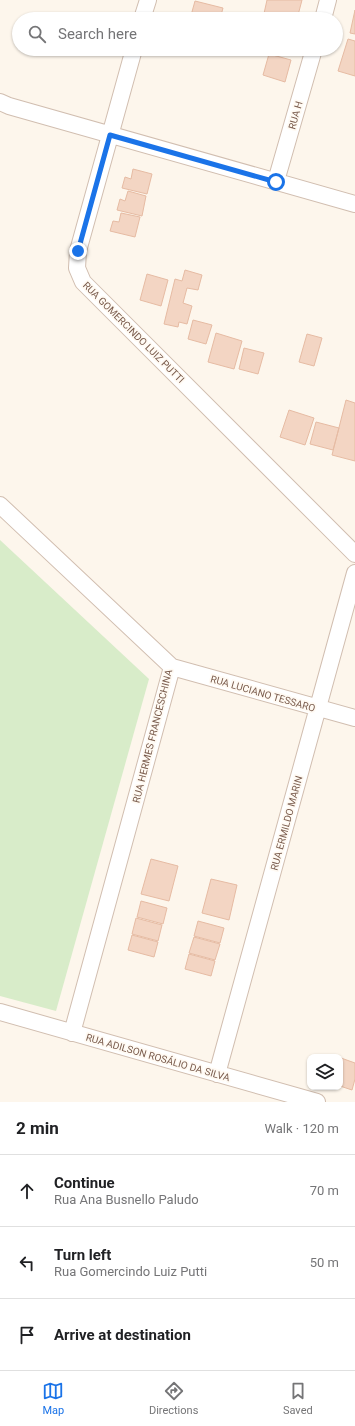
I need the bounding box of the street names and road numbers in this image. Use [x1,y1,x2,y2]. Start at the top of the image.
street label: RUA H [286,100,305,130]
street label: RUA GOMERCINDO LUIZ PUTTI [81,280,186,385]
street label: RUA HERMES FRANCESCHINA [131,668,174,804]
street label: RUA LUCIANO TESSARO [209,673,317,714]
street label: RUA ERMILDO MARIN [269,775,304,872]
street label: RUA ADILSON ROSÁLIO DA SILVA [85,1031,232,1083]

